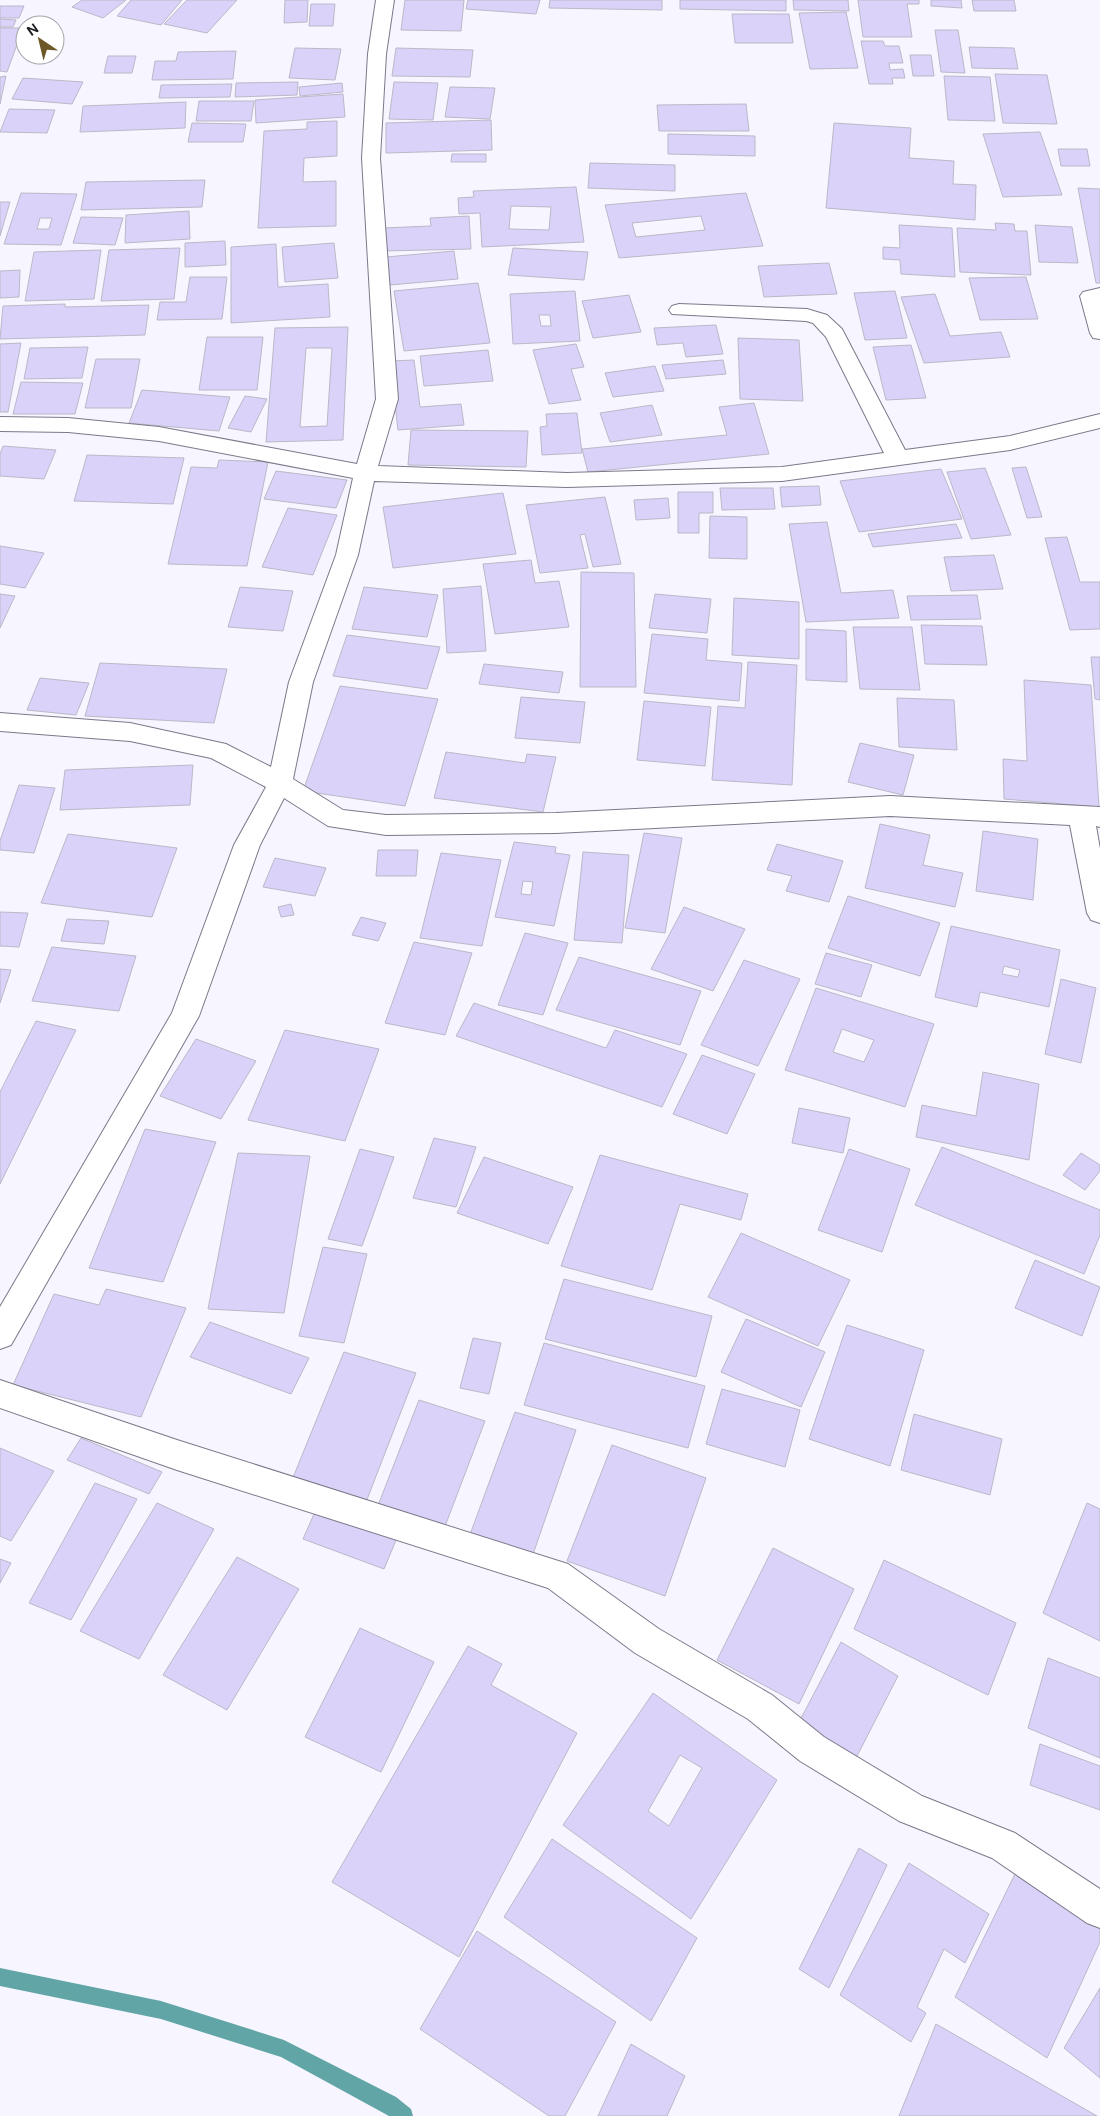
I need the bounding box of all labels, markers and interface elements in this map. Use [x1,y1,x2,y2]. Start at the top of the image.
north arrow [15,15,65,65]
text: N [23,19,42,40]

